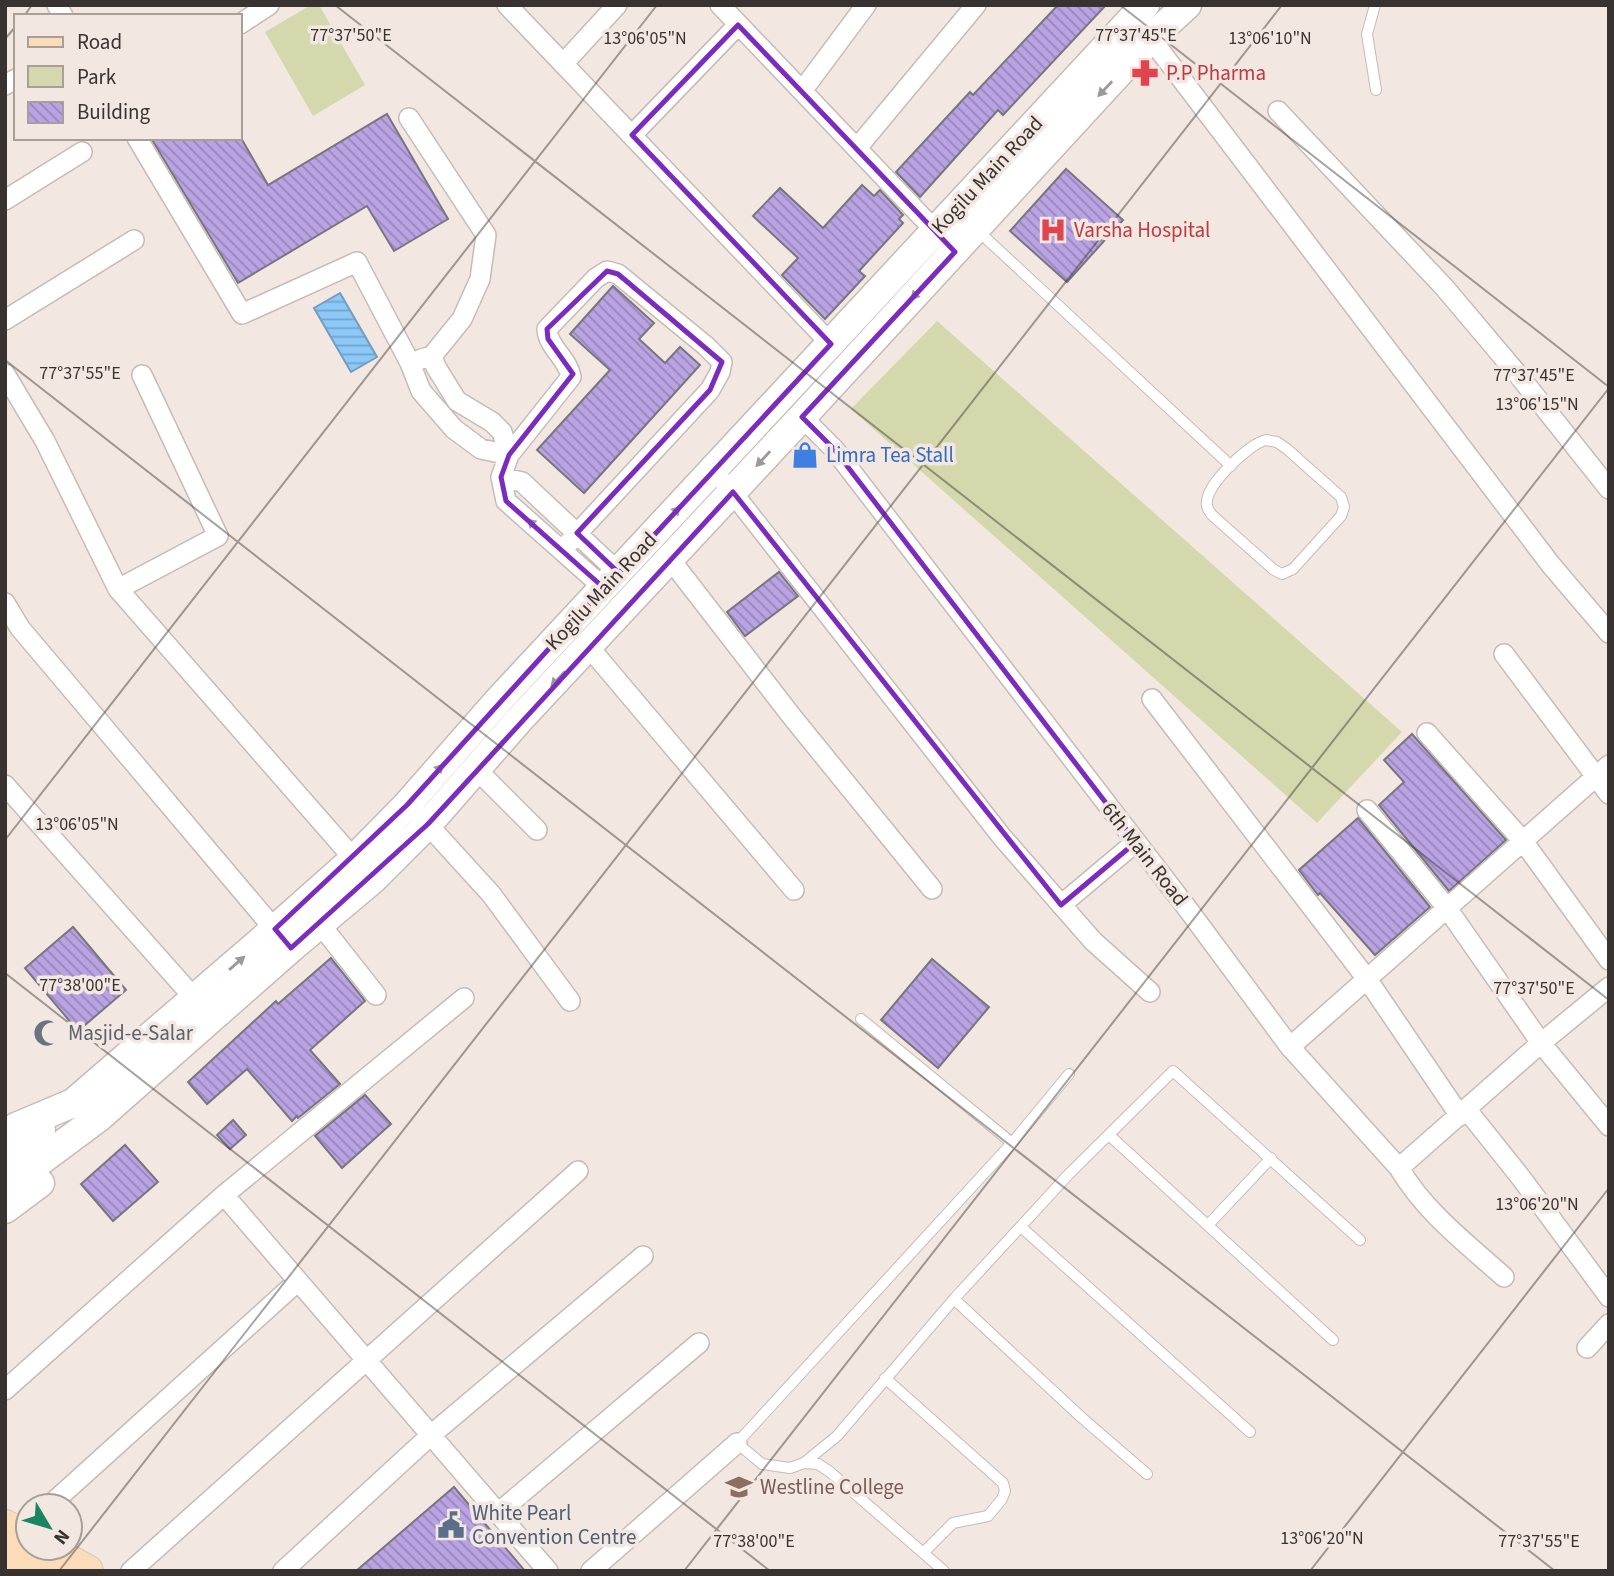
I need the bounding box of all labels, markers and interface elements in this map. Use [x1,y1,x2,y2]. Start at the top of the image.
legend [14,14,242,140]
text: 77°37'50"E [310,23,392,48]
text: 77°37'45"E [1095,23,1177,48]
text: 13°06'05"N [603,26,687,51]
text: 13°06'10"N [1228,26,1312,51]
text: Road [77,27,122,57]
pharmacy icon: P.P Pharma [1130,58,1160,88]
place label: P.P Pharma [1166,58,1266,88]
text: Park [77,62,117,92]
one-way arrow [1097,80,1113,97]
text: Building [77,97,151,127]
street label: Kogilu Main Road [924,109,1050,241]
hospital icon: Varsha Hospital [1038,215,1068,245]
place label: Varsha Hospital [1074,215,1210,245]
one-way arrow [910,283,926,300]
text: 77°37'55"E [39,361,121,386]
text: 77°37'45"E [1493,363,1575,388]
text: 13°06'15"N [1495,392,1579,417]
shop icon: Limra Tea Stall [790,440,820,470]
place label: Limra Tea Stall [826,440,954,470]
one-way arrow [756,450,772,467]
one-way arrow [665,506,681,523]
one-way arrow [526,518,544,534]
street label: Kogilu Main Road [538,525,664,657]
one-way arrow [550,670,566,687]
one-way arrow [428,763,444,781]
street label: 6th Main Road [1095,796,1195,912]
text: 13°06'05"N [35,812,119,837]
one-way arrow [228,955,246,971]
text: 77°38'00"E [39,973,121,998]
text: 77°37'50"E [1493,976,1575,1001]
mosque icon: Masjid-e-Salar [32,1018,62,1048]
place label: Masjid-e-Salar [68,1018,194,1048]
text: 13°06'20"N [1495,1192,1579,1217]
school or university icon: Westline College [724,1472,754,1502]
place label: Westline College [760,1472,904,1502]
north arrow [14,1492,84,1562]
place label: White Pearl Convention Centre [472,1498,636,1552]
public building icon: White Pearl Convention Centre [436,1510,466,1540]
text: N [47,1523,76,1550]
text: 13°06'20"N [1280,1526,1364,1551]
text: 77°38'00"E [713,1529,795,1554]
text: 77°37'55"E [1498,1529,1580,1554]

